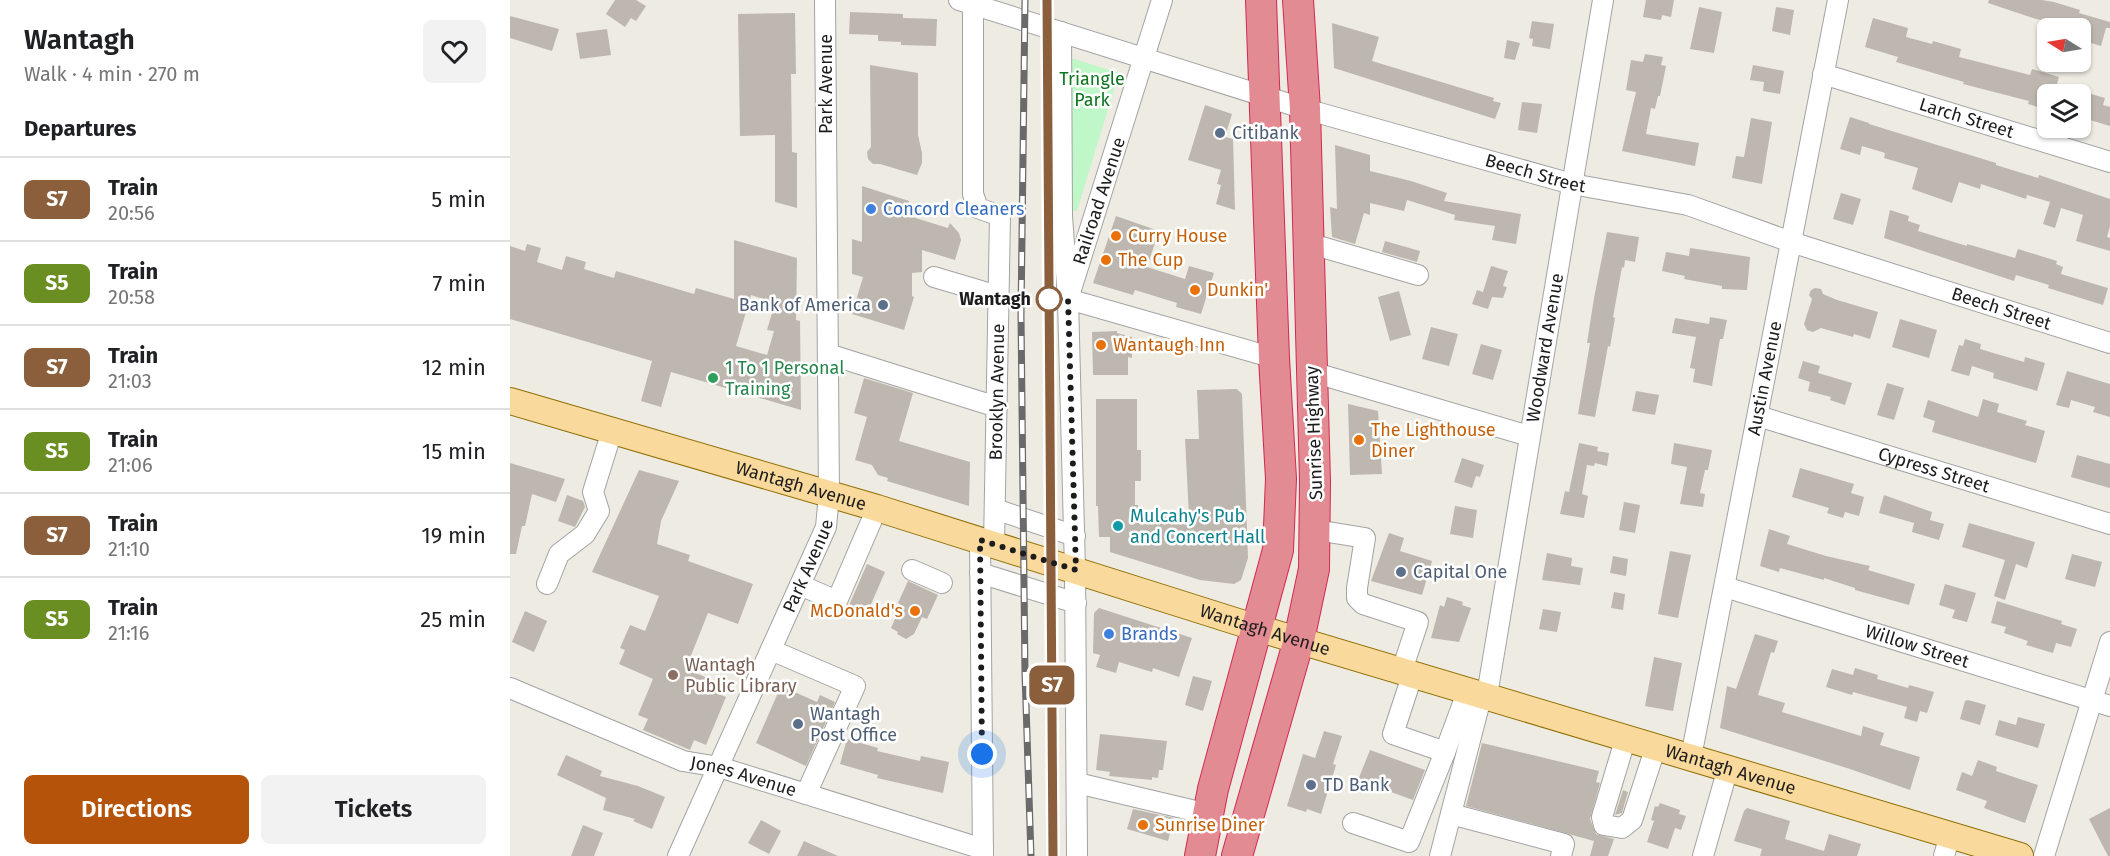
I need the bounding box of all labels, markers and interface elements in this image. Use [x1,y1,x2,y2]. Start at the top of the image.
north arrow [2037,18,2091,72]
map controls [2037,18,2091,138]
button: heart [423,20,486,83]
text: Wantagh [24,23,135,56]
street label: Park Avenue [815,34,837,134]
text: Walk · 4 min · 270 m [24,62,200,86]
park label: Triangle Park [1059,68,1125,111]
button: layers [2037,84,2091,138]
street label: Larch Street [1916,93,2017,143]
text: Departures [24,115,136,142]
place label: Citibank [1232,122,1300,144]
marker: Citibank [1213,126,1227,140]
street label: Railroad Avenue [1068,135,1130,267]
street label: Beech Street [1483,149,1588,197]
text: Train [108,174,158,201]
text: S7 [46,186,68,212]
text: 5 min [431,186,486,213]
place label: Concord Cleaners [883,198,1024,220]
text: 20:56 [108,201,155,225]
marker: Concord Cleaners [864,202,878,216]
place label: Curry House [1128,225,1227,247]
marker: Curry House [1109,229,1123,243]
place label: The Cup [1118,249,1183,271]
marker: The Cup [1099,253,1113,267]
text: Train [108,258,158,285]
text: S5 [45,270,69,296]
text: 7 min [432,270,486,297]
street label: Woodward Avenue [1522,272,1568,424]
place label: Dunkin' [1207,279,1268,301]
street label: Beech Street [1949,282,2054,335]
marker: Dunkin' [1188,283,1202,297]
text: 20:58 [108,285,155,309]
marker: Wantagh [1036,286,1062,312]
place label: Wantagh [959,288,1031,310]
place label: Bank of America [739,294,871,316]
marker: Bank of America [876,298,890,312]
street label: Austin Avenue [1743,319,1786,437]
street label: Brooklyn Avenue [985,324,1009,460]
place label: Wantaugh Inn [1113,334,1225,356]
marker: Wantaugh Inn [1094,338,1108,352]
text: Train [108,342,158,369]
text: S7 [46,354,68,380]
text: 12 min [422,354,486,381]
place label: 1 To 1 Personal Training [725,357,844,400]
street label: Sunrise Highway [1301,365,1327,500]
text: 21:03 [108,369,152,393]
marker: 1 To 1 Personal Training [706,371,720,385]
place label: The Lighthouse Diner [1371,419,1496,462]
text: Train [108,426,158,453]
marker: The Lighthouse Diner [1352,433,1366,447]
text: S5 [45,438,69,464]
text: 15 min [422,438,486,465]
street label: Cypress Street [1876,443,1993,498]
text: 21:06 [108,453,153,477]
street label: Wantagh Avenue [733,456,869,515]
place label: Mulcahy's Pub and Concert Hall [1130,505,1265,548]
text: Train [108,510,158,537]
street label: Park Avenue [778,519,838,616]
marker: Mulcahy's Pub and Concert Hall [1111,519,1125,533]
text: S7 [46,522,68,548]
text: 19 min [421,522,486,549]
text: 21:10 [108,537,150,561]
place label: Capital One [1413,561,1507,583]
marker: Capital One [1394,565,1408,579]
text: Train [108,594,158,621]
place label: McDonald's [810,600,903,622]
street label: Wantagh Avenue [1197,600,1333,660]
marker: McDonald's [908,604,922,618]
text: S5 [45,606,69,632]
text: 25 min [420,606,486,633]
street label: Willow Street [1862,620,1972,673]
text: 21:16 [108,621,149,645]
place label: Brands [1121,623,1178,645]
marker: Brands [1102,627,1116,641]
place label: Wantagh Public Library [685,654,797,697]
line badge: S7 [1025,666,1079,704]
marker: Wantagh Public Library [666,668,680,682]
text: S7 [1041,672,1063,698]
place label: Wantagh Post Office [810,703,897,746]
marker: Wantagh Post Office [791,717,805,731]
your location [967,739,997,769]
street label: Wantagh Avenue [1663,740,1798,799]
street label: Jones Avenue [689,751,799,801]
place label: TD Bank [1323,774,1390,796]
button: Directions [24,775,249,844]
button: Tickets [261,775,486,844]
marker: TD Bank [1304,778,1318,792]
place label: Sunrise Diner [1155,814,1265,836]
marker: Sunrise Diner [1136,818,1150,832]

